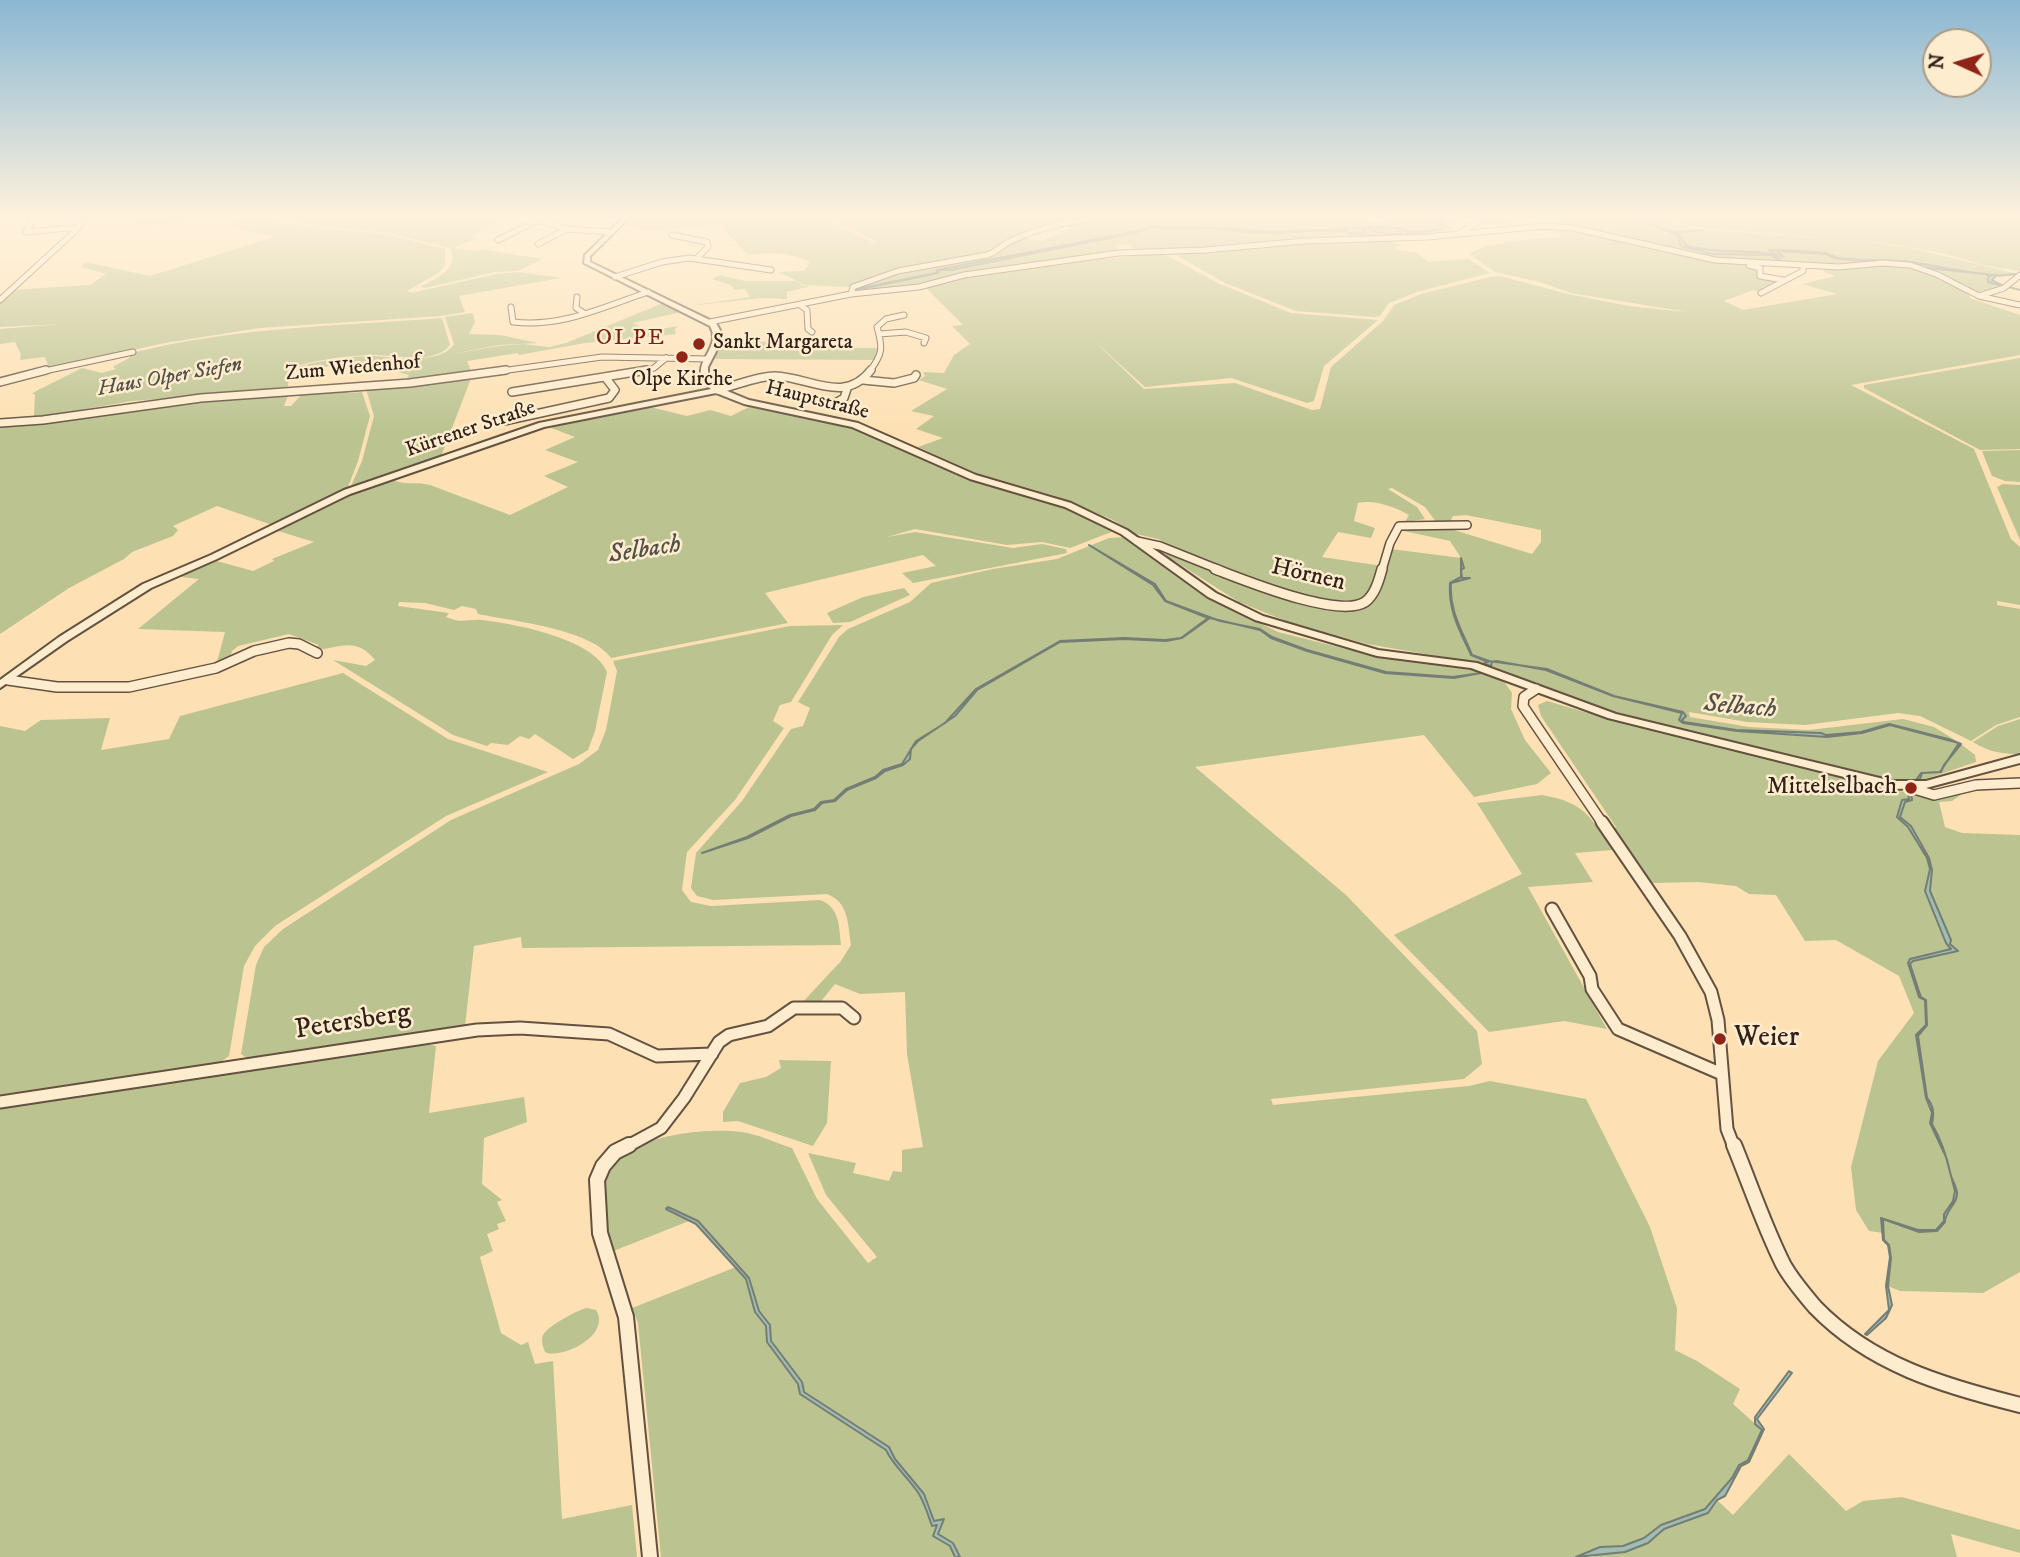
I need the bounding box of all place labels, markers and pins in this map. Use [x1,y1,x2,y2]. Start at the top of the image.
place label: Sankt Margareta [713,331,853,357]
marker: Sankt Margareta [691,336,707,352]
marker: Olpe Kirche [674,349,690,365]
place label: Olpe Kirche [631,368,733,394]
place label: Mittelselbach [1767,774,1897,802]
marker: Mittelselbach [1903,780,1919,796]
place label: Weier [1734,1022,1799,1056]
marker: Weier [1712,1031,1728,1047]

